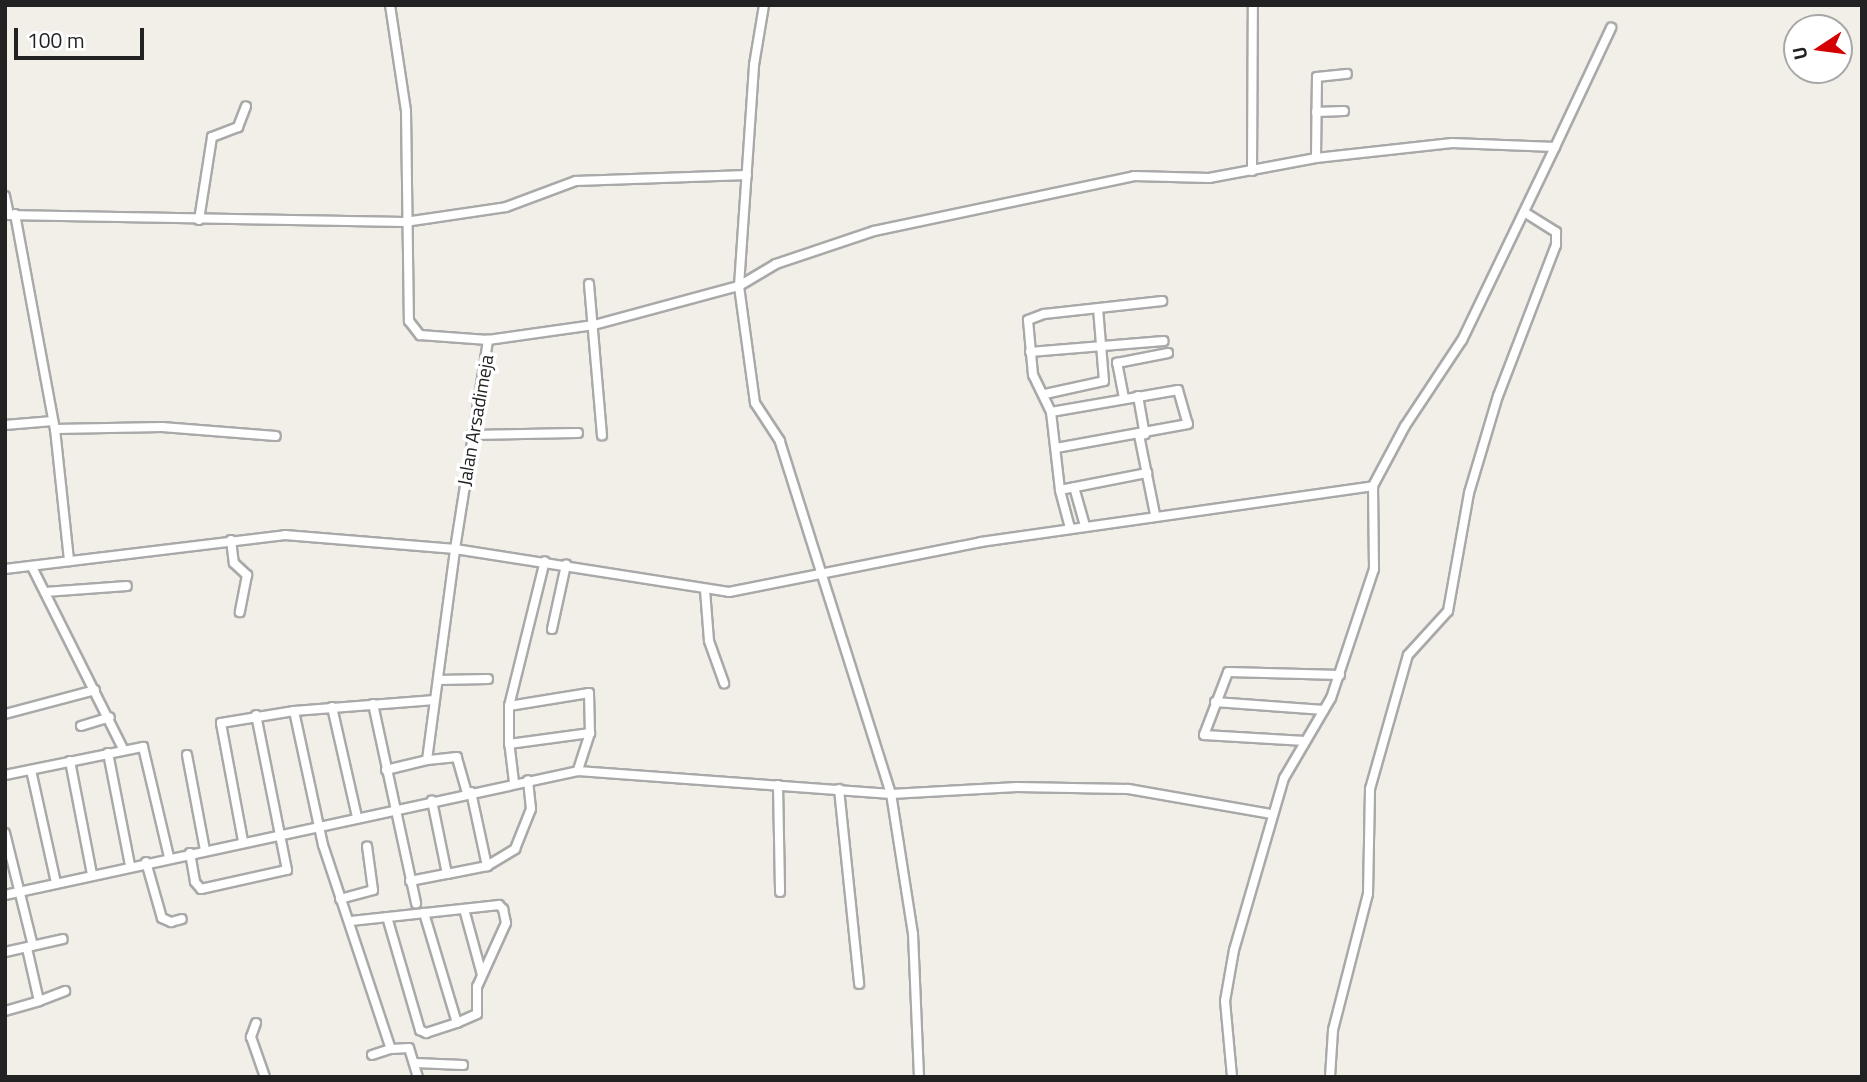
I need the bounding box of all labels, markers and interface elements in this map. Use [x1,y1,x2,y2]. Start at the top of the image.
scale bar [18,14,147,58]
north arrow [1783,14,1853,84]
text: 100 m [27,24,84,56]
text: U [1783,44,1815,63]
street label: Jalan Arsadimeja [452,353,498,487]

